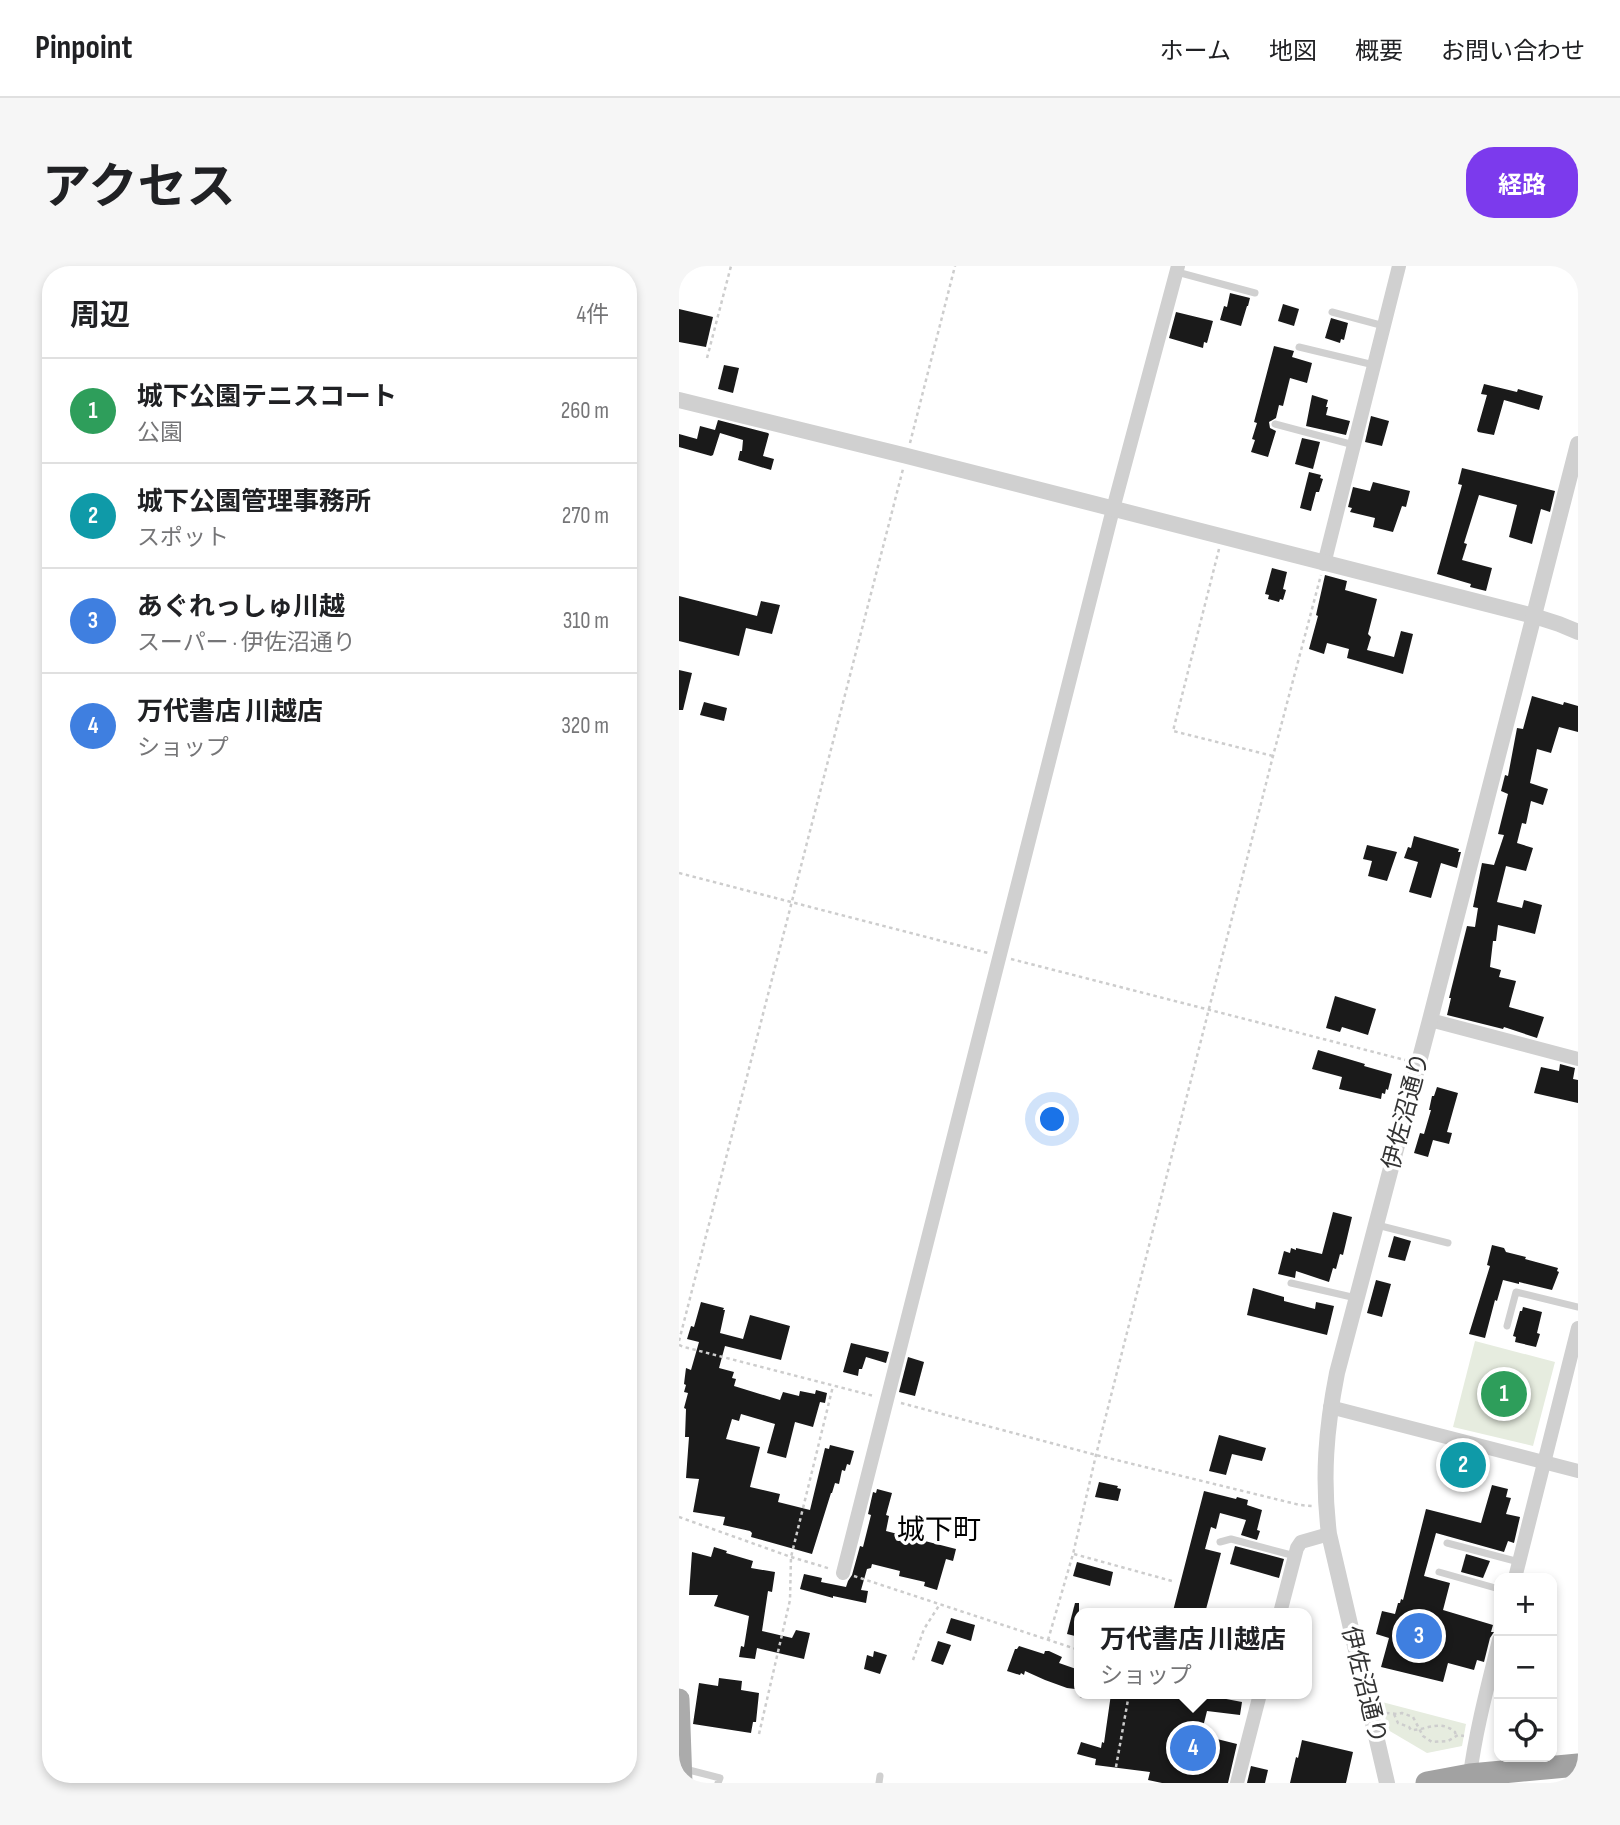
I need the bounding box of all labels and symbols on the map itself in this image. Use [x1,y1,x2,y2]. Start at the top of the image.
street label: 伊佐沼通り [1376,1049,1436,1173]
your location [1035,1102,1069,1136]
pin: 1 [1481,1368,1527,1420]
pin: 2 [1440,1439,1486,1491]
district label: 城下町 [897,1514,981,1547]
pin: 3 [1396,1610,1442,1662]
street label: 伊佐沼通り [1335,1623,1393,1747]
pin: 4 [1170,1722,1216,1774]

